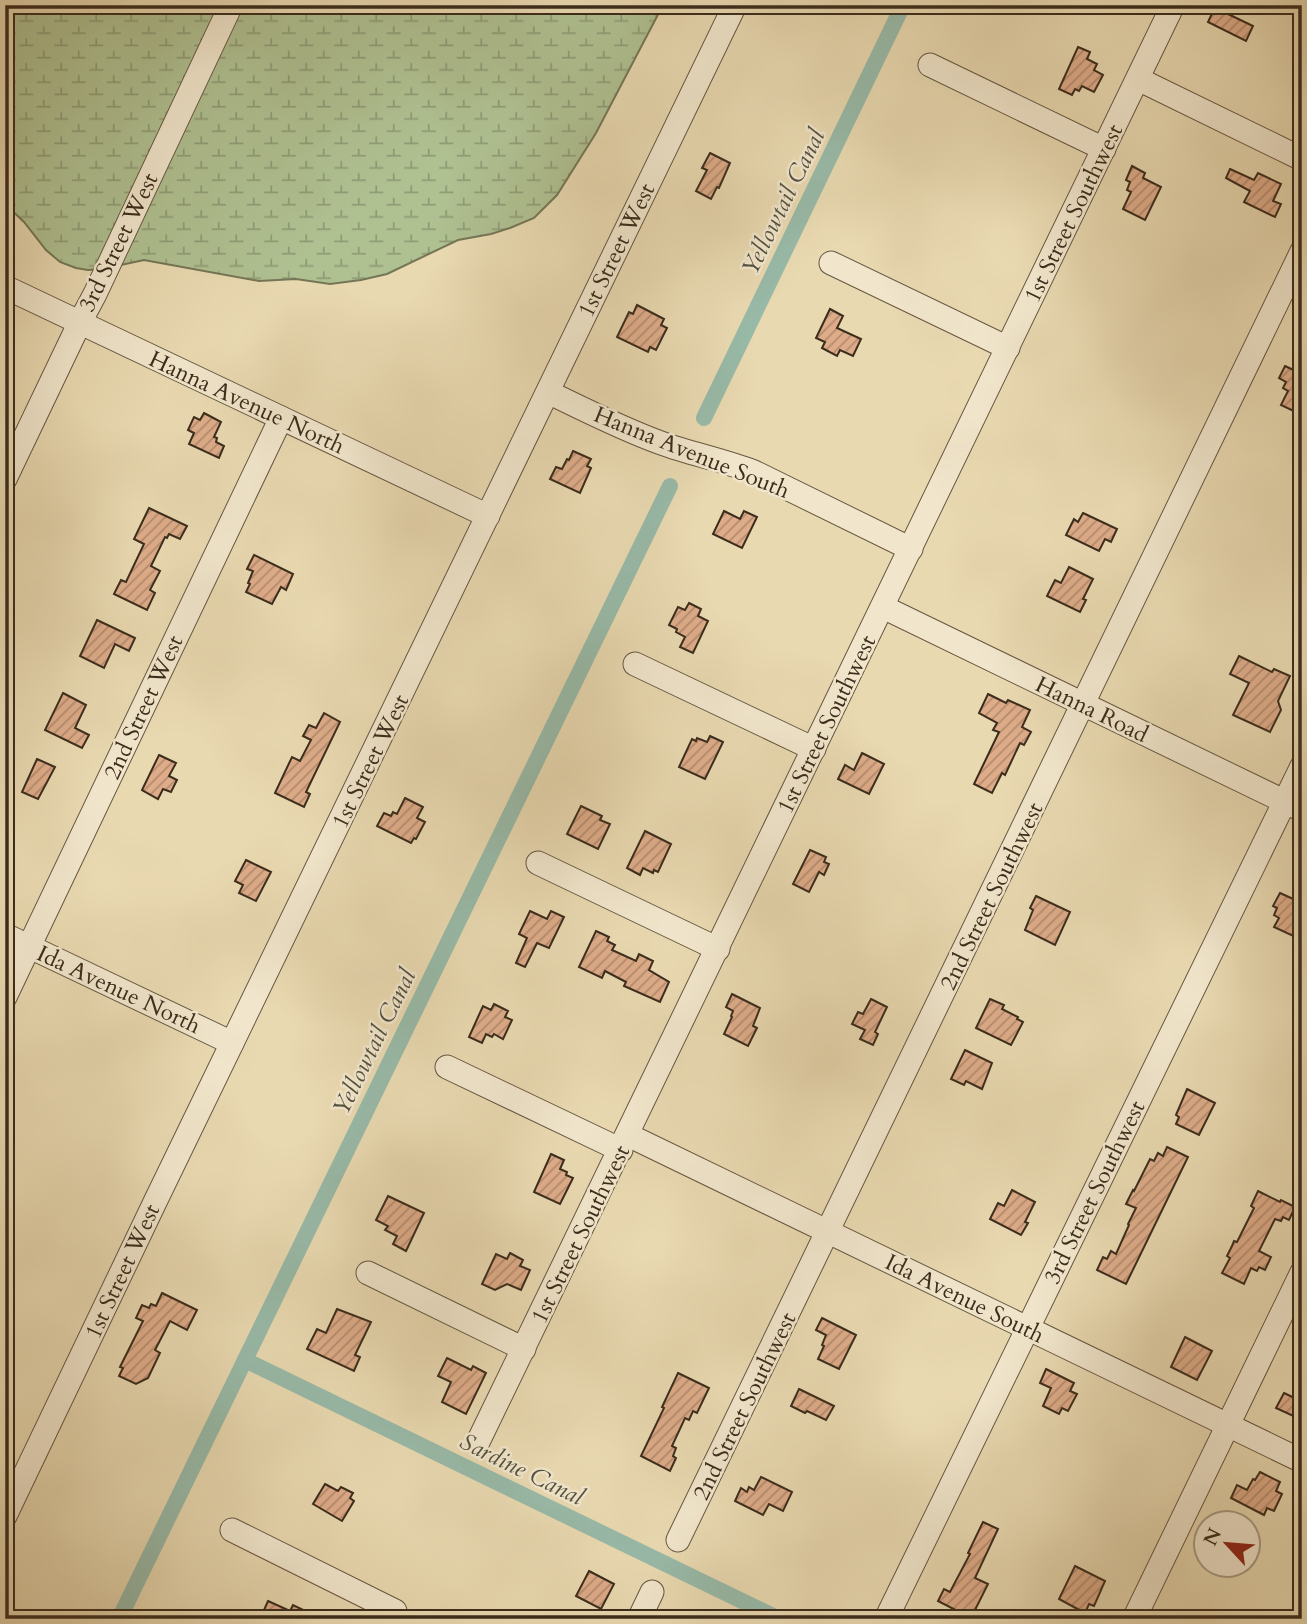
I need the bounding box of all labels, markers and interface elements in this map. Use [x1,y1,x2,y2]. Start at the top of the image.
street label: 1st Street Southwest [1017,119,1130,308]
water label: Yellowtail Canal [734,122,834,281]
street label: 3rd Street West [71,168,165,317]
street label: 1st Street West [571,178,662,322]
street label: Hanna Avenue North [144,343,350,462]
street label: Hanna Avenue South [589,399,795,506]
street label: 2nd Street West [97,630,190,784]
street label: 1st Street Southwest [770,630,883,819]
street label: Hanna Road [1030,669,1154,750]
street label: 1st Street West [325,689,416,833]
street label: 2nd Street Southwest [933,797,1050,995]
street label: Ida Avenue North [32,938,206,1041]
water label: Yellowtail Canal [325,962,425,1121]
street label: 3rd Street Southwest [1037,1095,1152,1289]
street label: 1st Street Southwest [524,1140,637,1329]
street label: 1st Street West [78,1199,167,1344]
street label: Ida Avenue South [880,1247,1050,1351]
street label: 2nd Street Southwest [686,1307,803,1505]
water label: Sardine Canal [454,1425,591,1514]
north arrow [1192,1508,1262,1578]
text: N [1197,1523,1228,1550]

